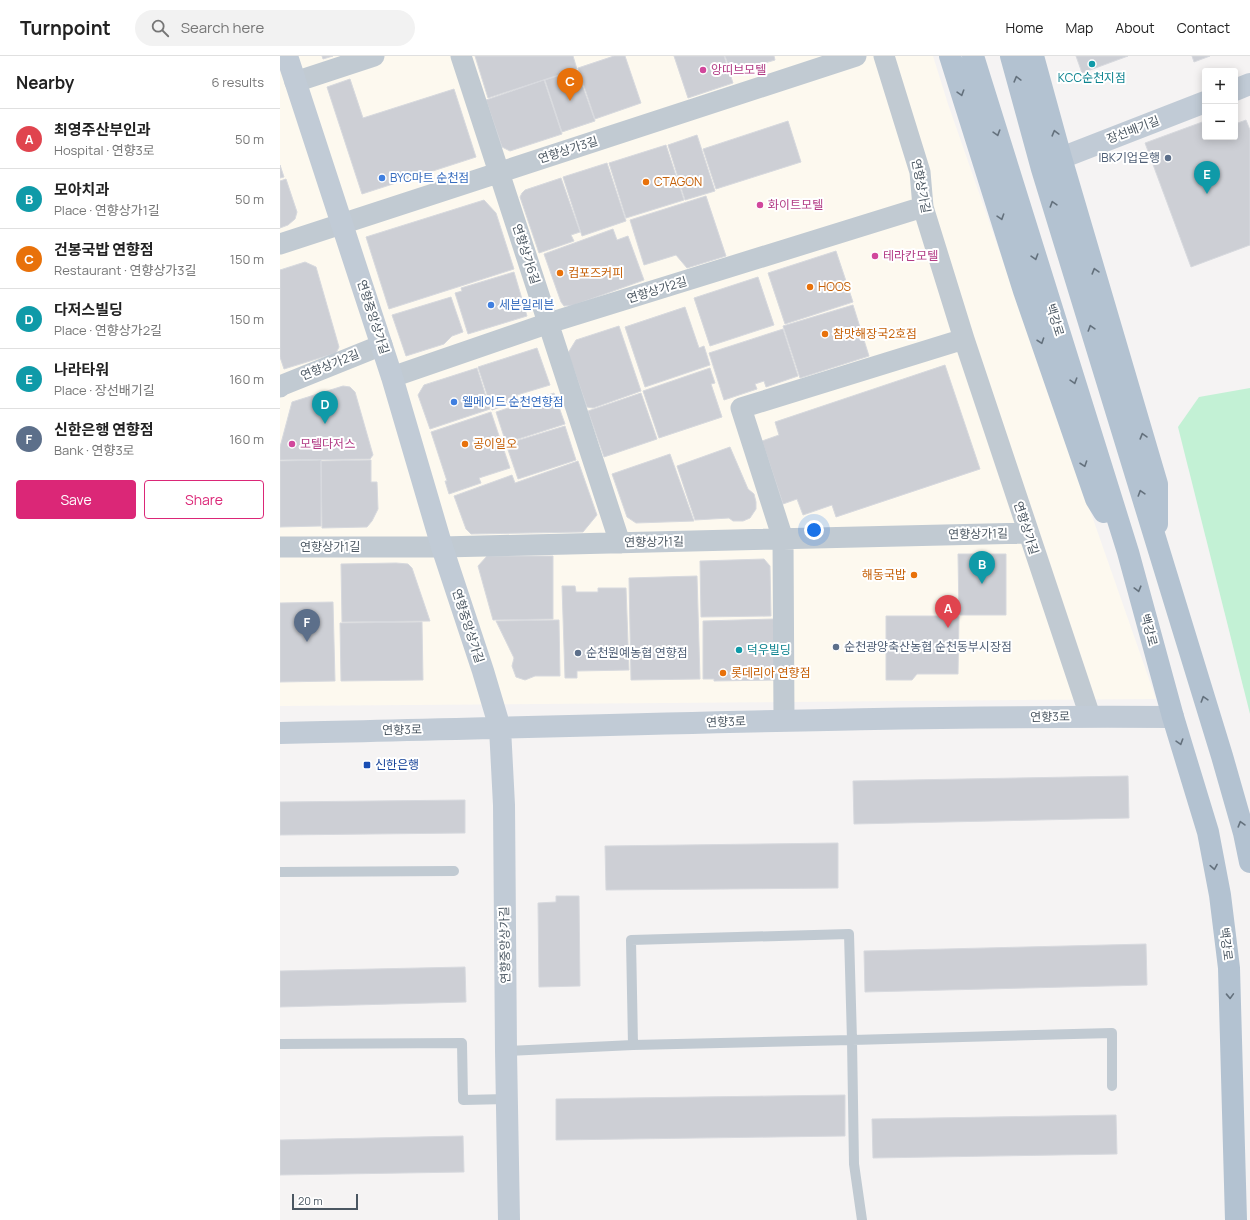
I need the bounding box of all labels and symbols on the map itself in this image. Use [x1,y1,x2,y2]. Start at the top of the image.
marker: KCC순천지점 [1087,59,1097,69]
place label: 앙띠브모텔 [711,61,766,78]
marker: 앙띠브모텔 [698,65,708,75]
pin: C [557,68,583,101]
place label: KCC순천지점 [1058,69,1126,86]
one-way arrow [1013,76,1022,83]
one-way arrow [956,90,965,97]
street label: 장선배기길 [1104,112,1162,147]
one-way arrow [992,130,1001,137]
one-way arrow [1051,130,1059,136]
street label: 연향상가3길 [536,132,600,167]
place label: IBK기업은행 [1099,149,1160,166]
marker: IBK기업은행 [1163,153,1173,163]
street label: 연향상가길 [908,157,935,215]
pin: E [1194,161,1220,194]
place label: BYC마트 순천점 [390,169,469,186]
marker: BYC마트 순천점 [377,173,387,183]
place label: CTAGON [654,173,702,190]
marker: CTAGON [641,177,651,187]
place label: 화이트모텔 [768,196,823,213]
marker: 화이트모텔 [755,200,765,210]
one-way arrow [1049,200,1058,207]
one-way arrow [996,214,1004,221]
street label: 연향상가6길 [509,221,544,286]
place label: 테라칸모텔 [883,247,938,264]
marker: 테라칸모텔 [870,251,880,261]
one-way arrow [1031,254,1039,261]
place label: 컴포즈커피 [568,264,623,281]
marker: 컴포즈커피 [555,268,565,278]
one-way arrow [1091,268,1100,275]
street label: 연향상가2길 [625,272,689,307]
street label: 연향중앙상가길 [353,277,394,356]
place label: HOOS [818,278,851,295]
marker: HOOS [805,282,815,292]
place label: 세븐일레븐 [499,296,554,313]
marker: 세븐일레븐 [486,300,496,310]
street label: 백강로 [1043,302,1068,338]
place label: 참맛해장국2호점 [833,325,917,342]
one-way arrow [1087,325,1096,332]
marker: 참맛해장국2호점 [820,329,830,339]
one-way arrow [1036,337,1045,344]
street label: 연향상가2길 [298,345,362,384]
one-way arrow [1070,378,1078,385]
pin: D [312,391,338,424]
place label: 웰메이드 순천연향점 [462,393,564,410]
marker: 웰메이드 순천연향점 [449,397,459,407]
one-way arrow [1139,433,1148,440]
place label: 모텔다저스 [300,435,355,452]
place label: 공이일오 [473,435,517,452]
marker: 모텔다저스 [287,439,297,449]
marker: 공이일오 [460,439,470,449]
one-way arrow [1079,460,1087,467]
one-way arrow [1137,489,1146,496]
street label: 연향상가길 [1010,499,1043,557]
your location [804,520,824,540]
street label: 연향상가1길 [948,524,1008,543]
street label: 연향상가1길 [624,532,684,551]
street label: 연향상가1길 [300,538,360,555]
pin: B [969,551,995,584]
place label: 해동국밥 [862,566,906,583]
marker: 해동국밥 [909,570,919,580]
street label: 연향중앙상가길 [448,586,489,665]
one-way arrow [1134,586,1142,593]
pin: A [935,595,961,628]
pin: F [294,609,320,642]
street label: 백강로 [1137,612,1162,648]
place label: 순천광양축산농협 순천동부시장점 [844,638,1012,655]
place label: 덕우빌딩 [747,641,791,658]
marker: 순천광양축산농협 순천동부시장점 [831,642,841,652]
place label: 순천원예농협 연향점 [586,644,688,661]
marker: 덕우빌딩 [734,645,744,655]
marker: 순천원예농협 연향점 [573,648,583,658]
place label: 롯데리아 연향점 [731,664,811,681]
marker: 롯데리아 연향점 [718,668,728,678]
one-way arrow [1200,696,1209,703]
street label: 연향3로 [1030,708,1070,725]
street label: 연향3로 [706,712,746,731]
street label: 연향3로 [382,721,422,738]
one-way arrow [1175,738,1184,745]
place label: 신한은행 [375,756,419,773]
marker: 신한은행 [362,760,372,770]
one-way arrow [1237,821,1246,828]
one-way arrow [1210,864,1218,870]
street label: 연향중앙상가길 [495,906,514,984]
street label: 백강로 [1216,926,1237,961]
one-way arrow [1226,993,1234,999]
scale bar [292,1192,358,1211]

